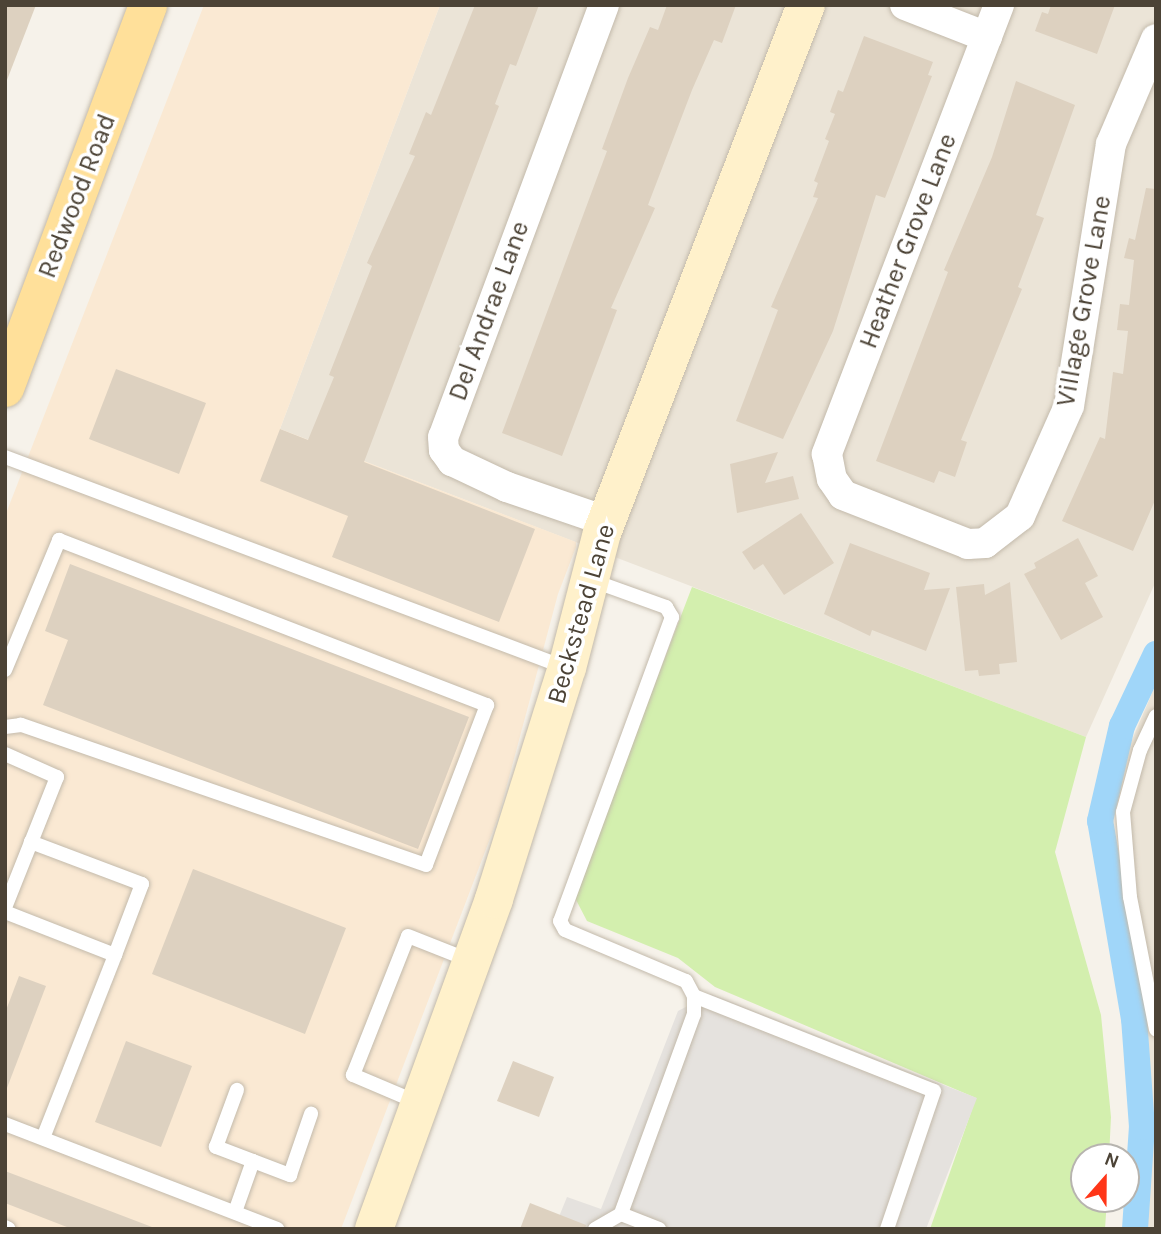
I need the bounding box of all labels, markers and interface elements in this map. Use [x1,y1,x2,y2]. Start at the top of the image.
street label: Redwood Road [31,109,123,283]
street label: Heather Grove Lane [853,129,963,353]
street label: Village Grove Lane [1050,193,1118,409]
street label: Del Andrae Lane [442,217,536,405]
street label: Beckstead Lane [540,520,622,708]
north arrow [1070,1143,1140,1213]
text: N [1102,1148,1122,1173]

